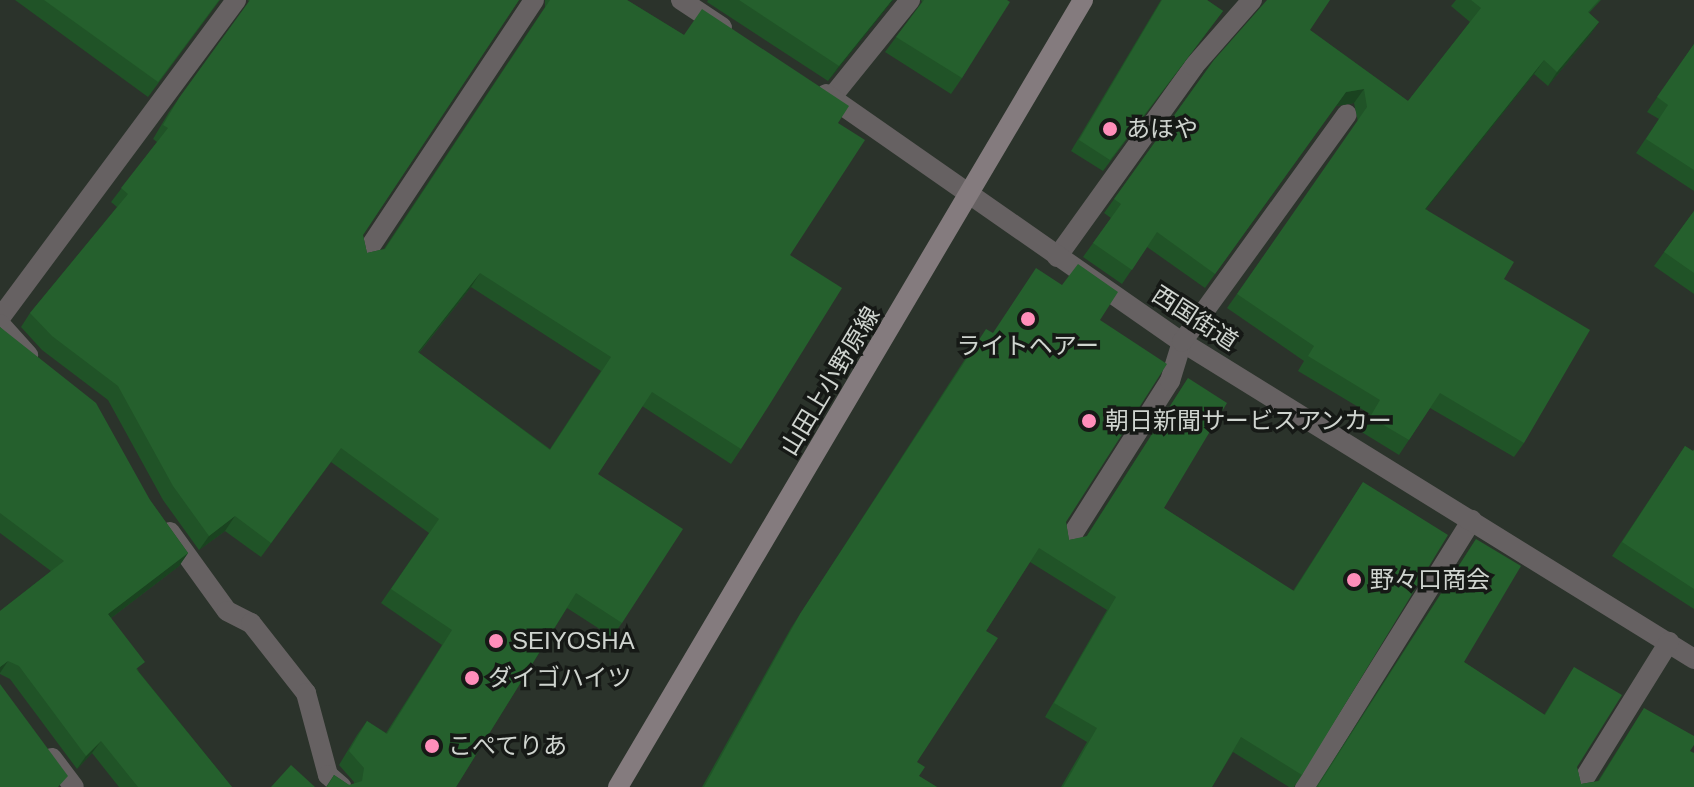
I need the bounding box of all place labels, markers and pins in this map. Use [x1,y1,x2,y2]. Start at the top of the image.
place label: あほや [1126,115,1198,143]
marker: あほや [1101,120,1119,138]
marker: ライトヘアー [1019,310,1037,328]
place label: ライトヘアー [957,332,1099,360]
place label: 朝日新聞サービスアンカー [1105,407,1393,435]
marker: 朝日新聞サービスアンカー [1080,412,1098,430]
place label: 野々口商会 [1370,566,1490,594]
marker: 野々口商会 [1345,571,1363,589]
place label: SEIYOSHA [512,627,635,655]
marker: SEIYOSHA [487,632,505,650]
place label: ダイゴハイツ [488,664,632,692]
marker: ダイゴハイツ [463,669,481,687]
place label: こぺてりあ [448,732,568,760]
marker: こぺてりあ [423,737,441,755]

